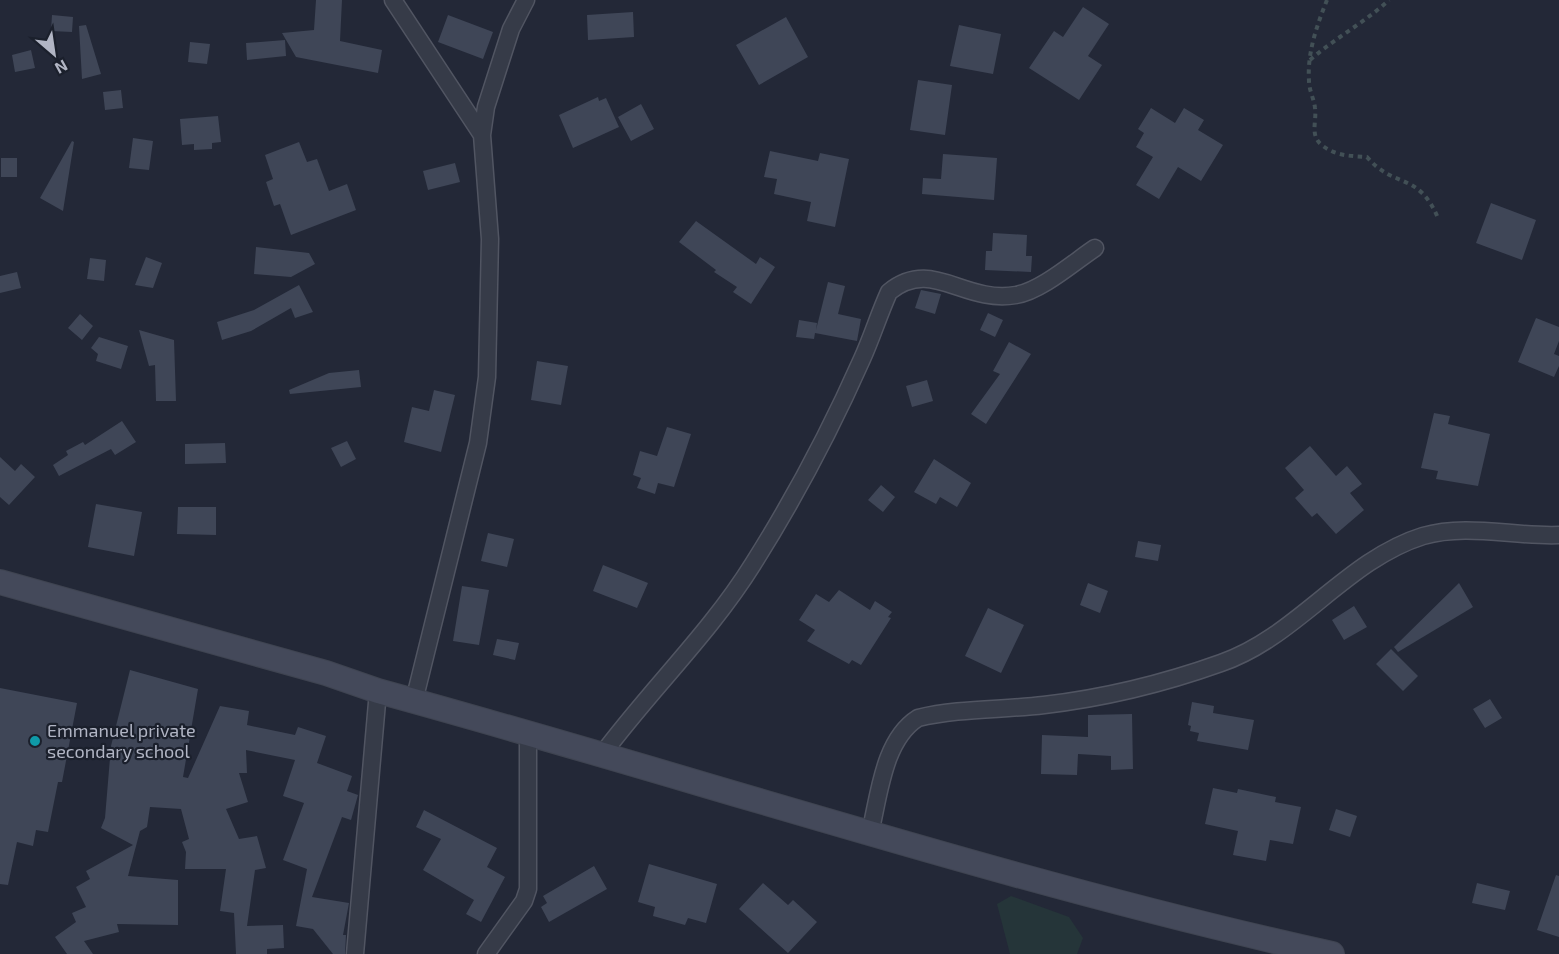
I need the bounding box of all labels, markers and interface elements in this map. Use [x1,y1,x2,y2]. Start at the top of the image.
north arrow [24,24,84,84]
text: N [52,56,71,79]
place label: Emmanuel private secondary school [47,719,196,762]
marker: Emmanuel private secondary school [28,734,42,748]

